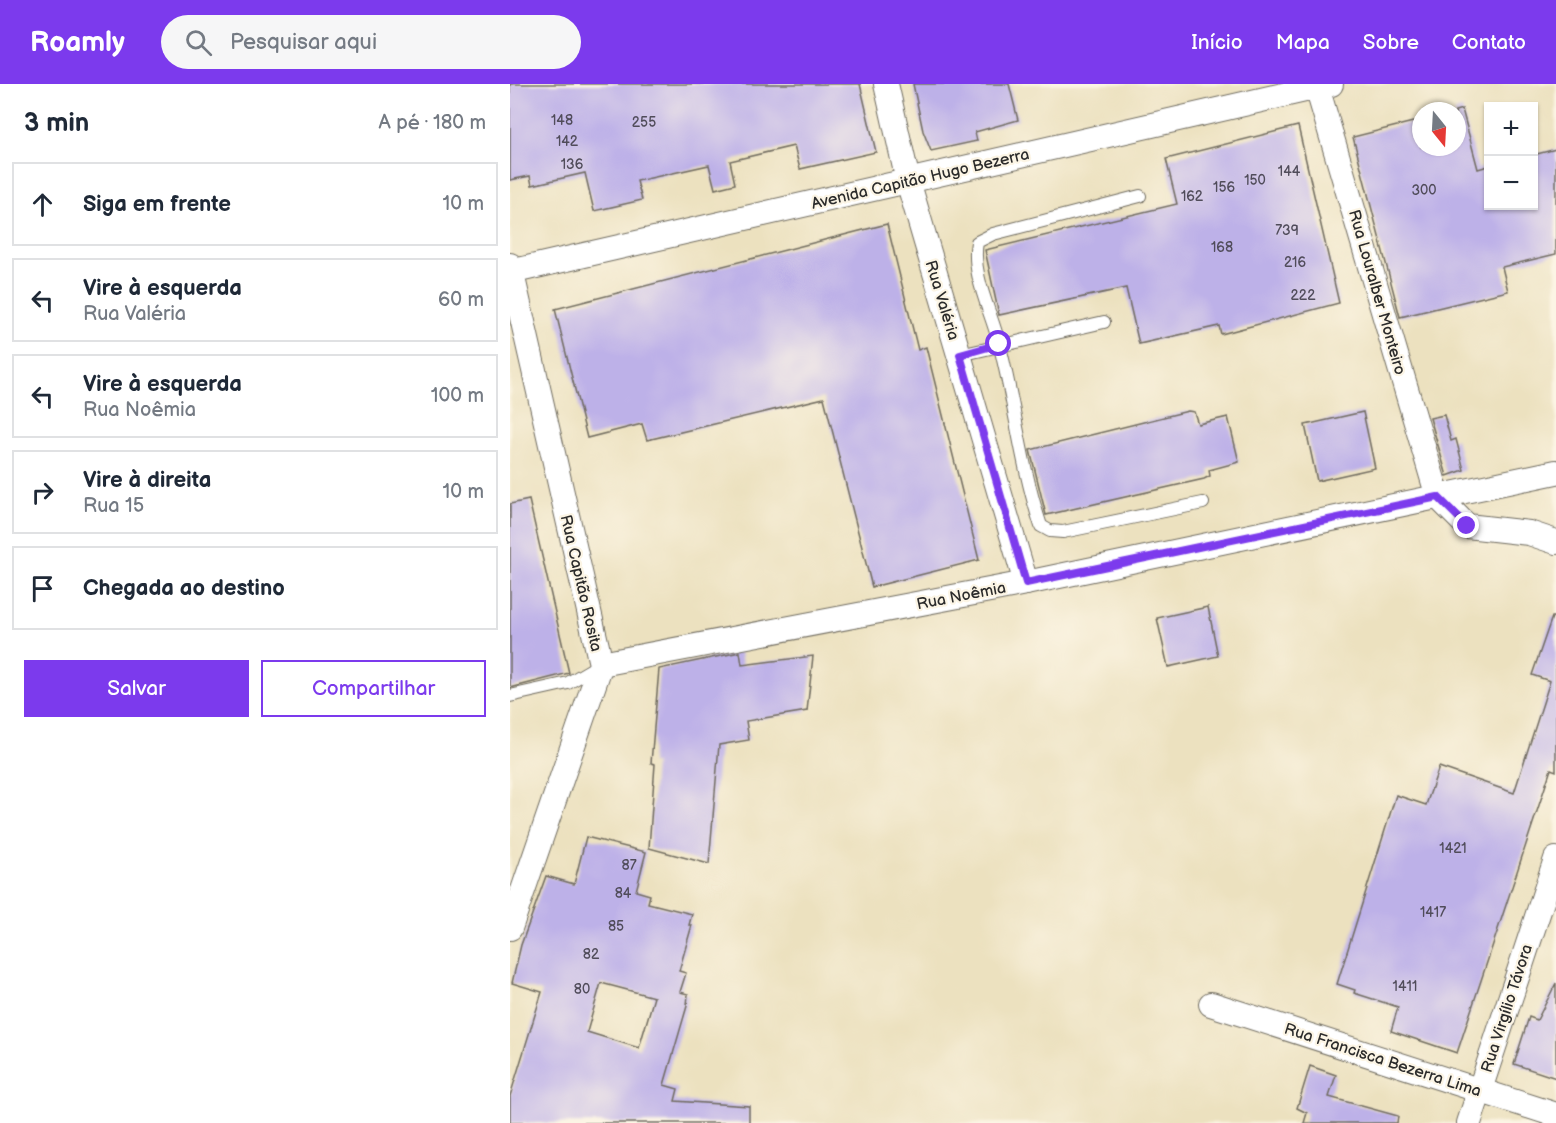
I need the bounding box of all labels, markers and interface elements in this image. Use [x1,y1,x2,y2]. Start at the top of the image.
search box [161,15,581,69]
text: Roamly [30,26,125,59]
icon: search [182,26,215,59]
text: Pesquisar aqui [230,29,377,56]
text: Início [1191,30,1243,55]
text: Mapa [1276,30,1330,55]
text: Sobre [1363,30,1419,55]
text: Contato [1452,30,1526,55]
north arrow [1412,102,1466,156]
map controls [1484,102,1538,210]
button: + [1484,102,1538,156]
text: 3 min [24,108,89,139]
text: A pé · 180 m [379,111,486,135]
house number: 148 [551,112,573,129]
house number: 255 [632,114,656,131]
house number: 142 [556,133,579,150]
street label: Avenida Capitão Hugo Bezerra [810,145,1031,214]
house number: 136 [561,156,584,173]
button: − [1484,156,1538,210]
house number: 144 [1278,163,1301,180]
house number: 150 [1244,172,1266,189]
house number: 156 [1213,179,1235,196]
house number: 300 [1411,182,1437,199]
icon: ahead [26,188,59,221]
house number: 162 [1181,188,1204,205]
text: Siga em frente [83,191,231,218]
text: 10 m [443,192,484,216]
street label: Rua Louralber Monteiro [1344,208,1409,377]
house number: 739 [1275,222,1299,239]
house number: 168 [1211,239,1233,256]
house number: 216 [1284,254,1306,271]
street label: Rua Valéria [920,258,963,343]
text: Vire à esquerda [83,275,242,302]
icon: left [26,284,59,317]
house number: 222 [1291,287,1316,304]
text: 60 m [438,288,484,312]
text: Rua Valéria [83,302,186,326]
route start [985,330,1011,356]
text: Vire à esquerda [83,371,242,398]
icon: left [26,380,59,413]
text: 100 m [431,384,484,408]
text: Rua Noêmia [83,398,196,422]
text: Vire à direita [83,467,211,494]
icon: right [26,476,59,509]
text: 10 m [443,480,484,504]
text: Rua 15 [83,494,144,518]
route end [1453,512,1479,538]
street label: Rua Capitão Rosita [556,513,606,654]
icon: arrive [26,572,59,605]
text: Chegada ao destino [83,575,285,602]
street label: Rua Noêmia [915,579,1007,614]
button: Salvar [24,660,249,717]
button: Compartilhar [261,660,486,717]
house number: 1421 [1439,840,1467,857]
house number: 87 [621,857,637,874]
house number: 84 [615,885,632,902]
house number: 1417 [1420,904,1446,921]
house number: 85 [608,918,624,935]
street label: Rua Virgílio Távora [1478,942,1537,1075]
house number: 82 [583,946,600,963]
house number: 1411 [1393,978,1417,995]
house number: 80 [574,981,590,998]
street label: Rua Francisca Bezerra Lima [1282,1020,1483,1101]

